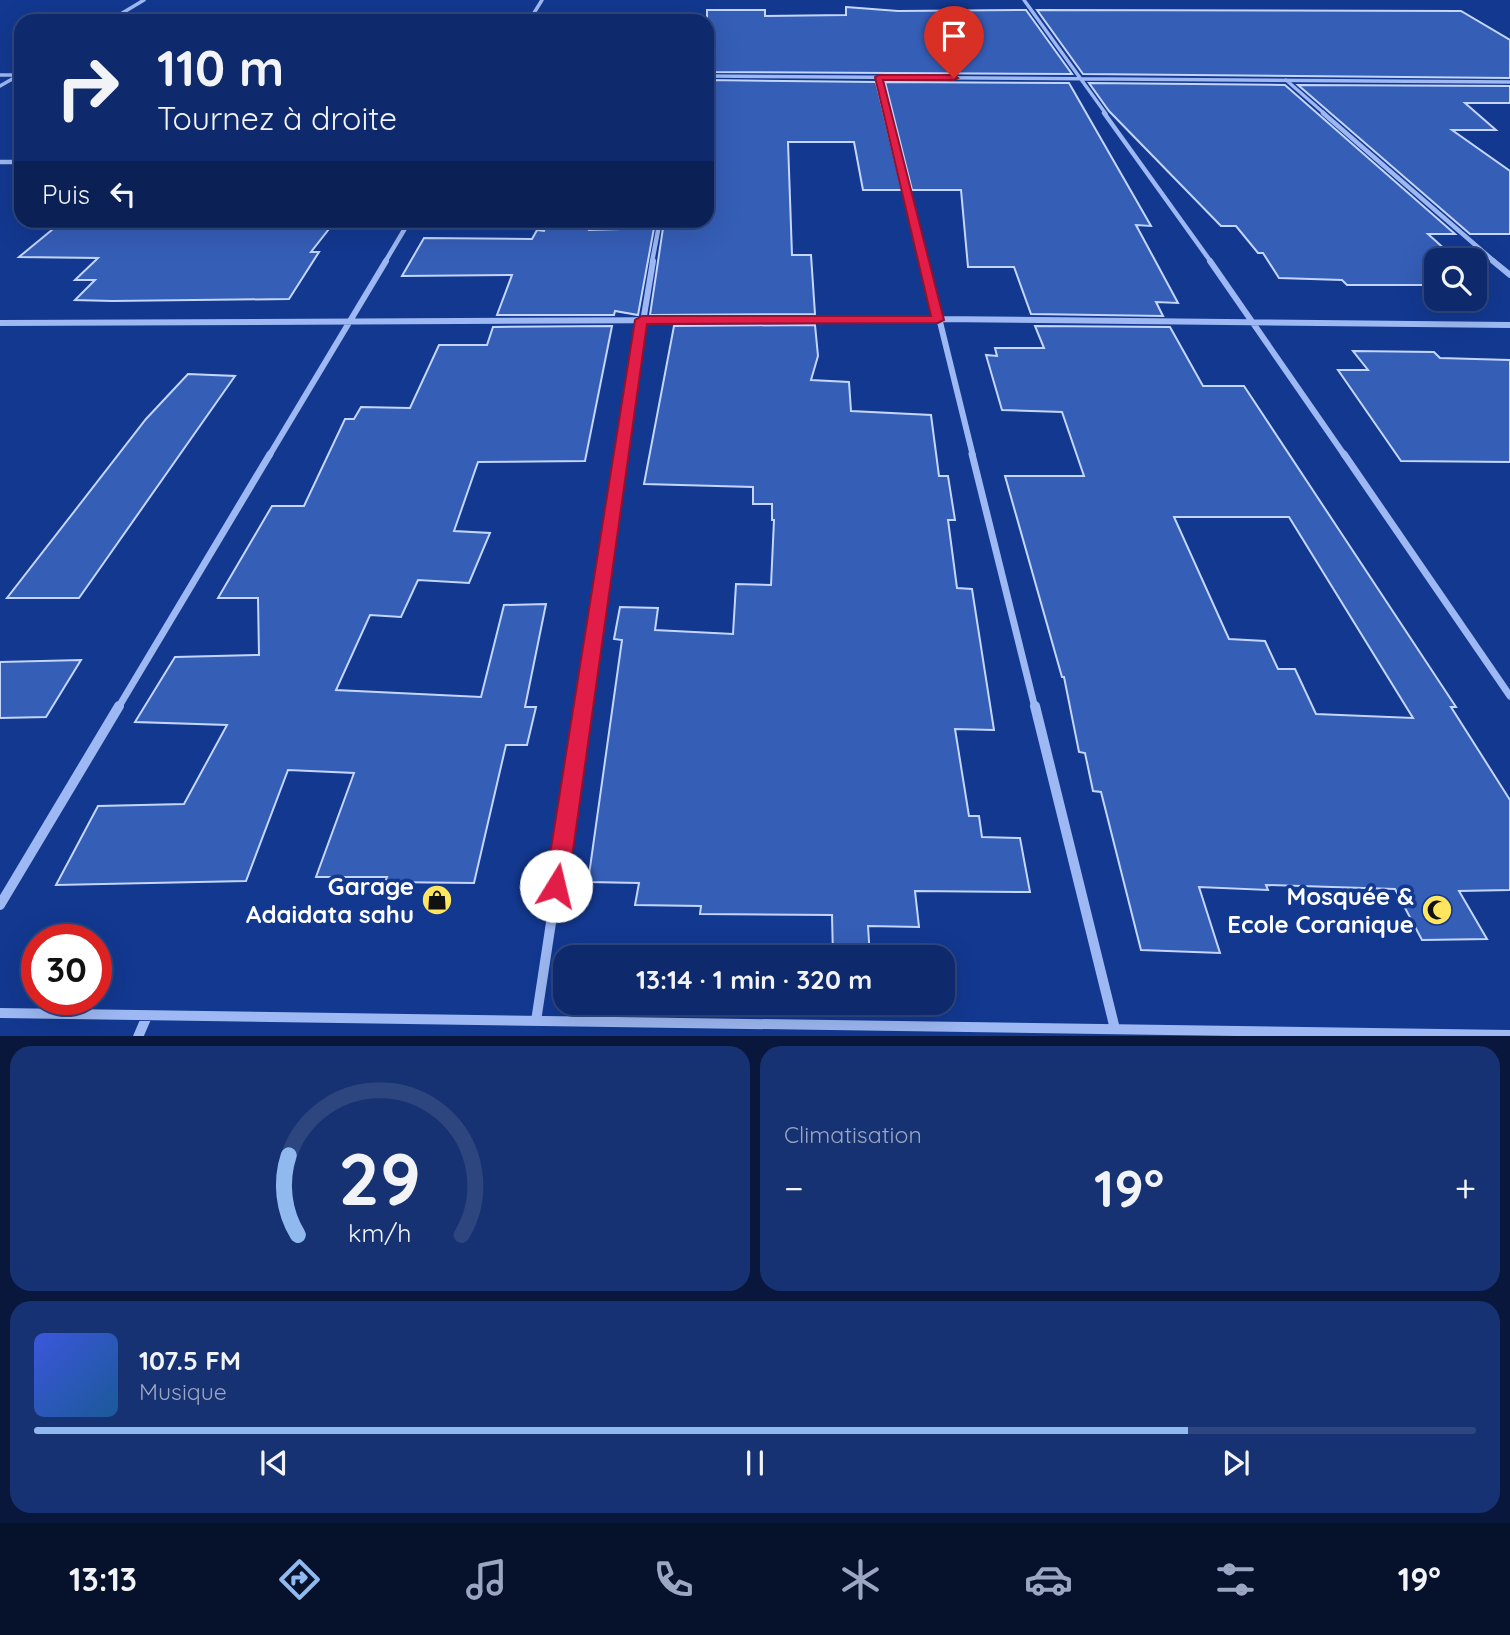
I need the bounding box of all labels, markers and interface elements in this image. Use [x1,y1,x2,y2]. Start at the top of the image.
pin [924,6,984,78]
icon: arrive [935,17,973,55]
text: 110 m [157,37,284,98]
icon: right [42,42,133,133]
text: Tournez à droite [157,98,397,138]
icon: left [104,175,142,213]
text: Puis [42,178,90,211]
map controls [1424,248,1487,311]
button: search [1424,248,1487,311]
position arrow [519,849,593,923]
place label: Garage Adaidata sahu [246,871,414,929]
place label: Mosquée & Ecole Coranique [1227,881,1414,939]
shop icon: Garage Adaidata sahu [420,883,454,917]
mosque icon: Mosquée & Ecole Coranique [1420,893,1454,927]
speed limit sign: 30 [21,924,112,1015]
text: 13:14 · 1 min · 320 m [636,963,872,996]
text: Climatisation [784,1120,922,1149]
text: 29 [339,1132,421,1223]
text: 19° [1094,1155,1164,1220]
text: − [784,1164,804,1212]
text: + [1455,1164,1476,1212]
text: km/h [348,1216,412,1247]
text: 107.5 FM [139,1344,241,1377]
text: Musique [139,1377,227,1406]
icon: previous [255,1444,293,1482]
icon: pause [736,1444,774,1482]
icon: next [1217,1444,1255,1482]
icon: directions [275,1555,324,1604]
icon: music [462,1555,511,1604]
icon: phone [649,1555,698,1604]
icon: climate [836,1555,885,1604]
icon: car [1024,1555,1073,1604]
icon: filters [1211,1555,1260,1604]
text: 13:13 [69,1559,137,1599]
text: 19° [1398,1559,1441,1599]

